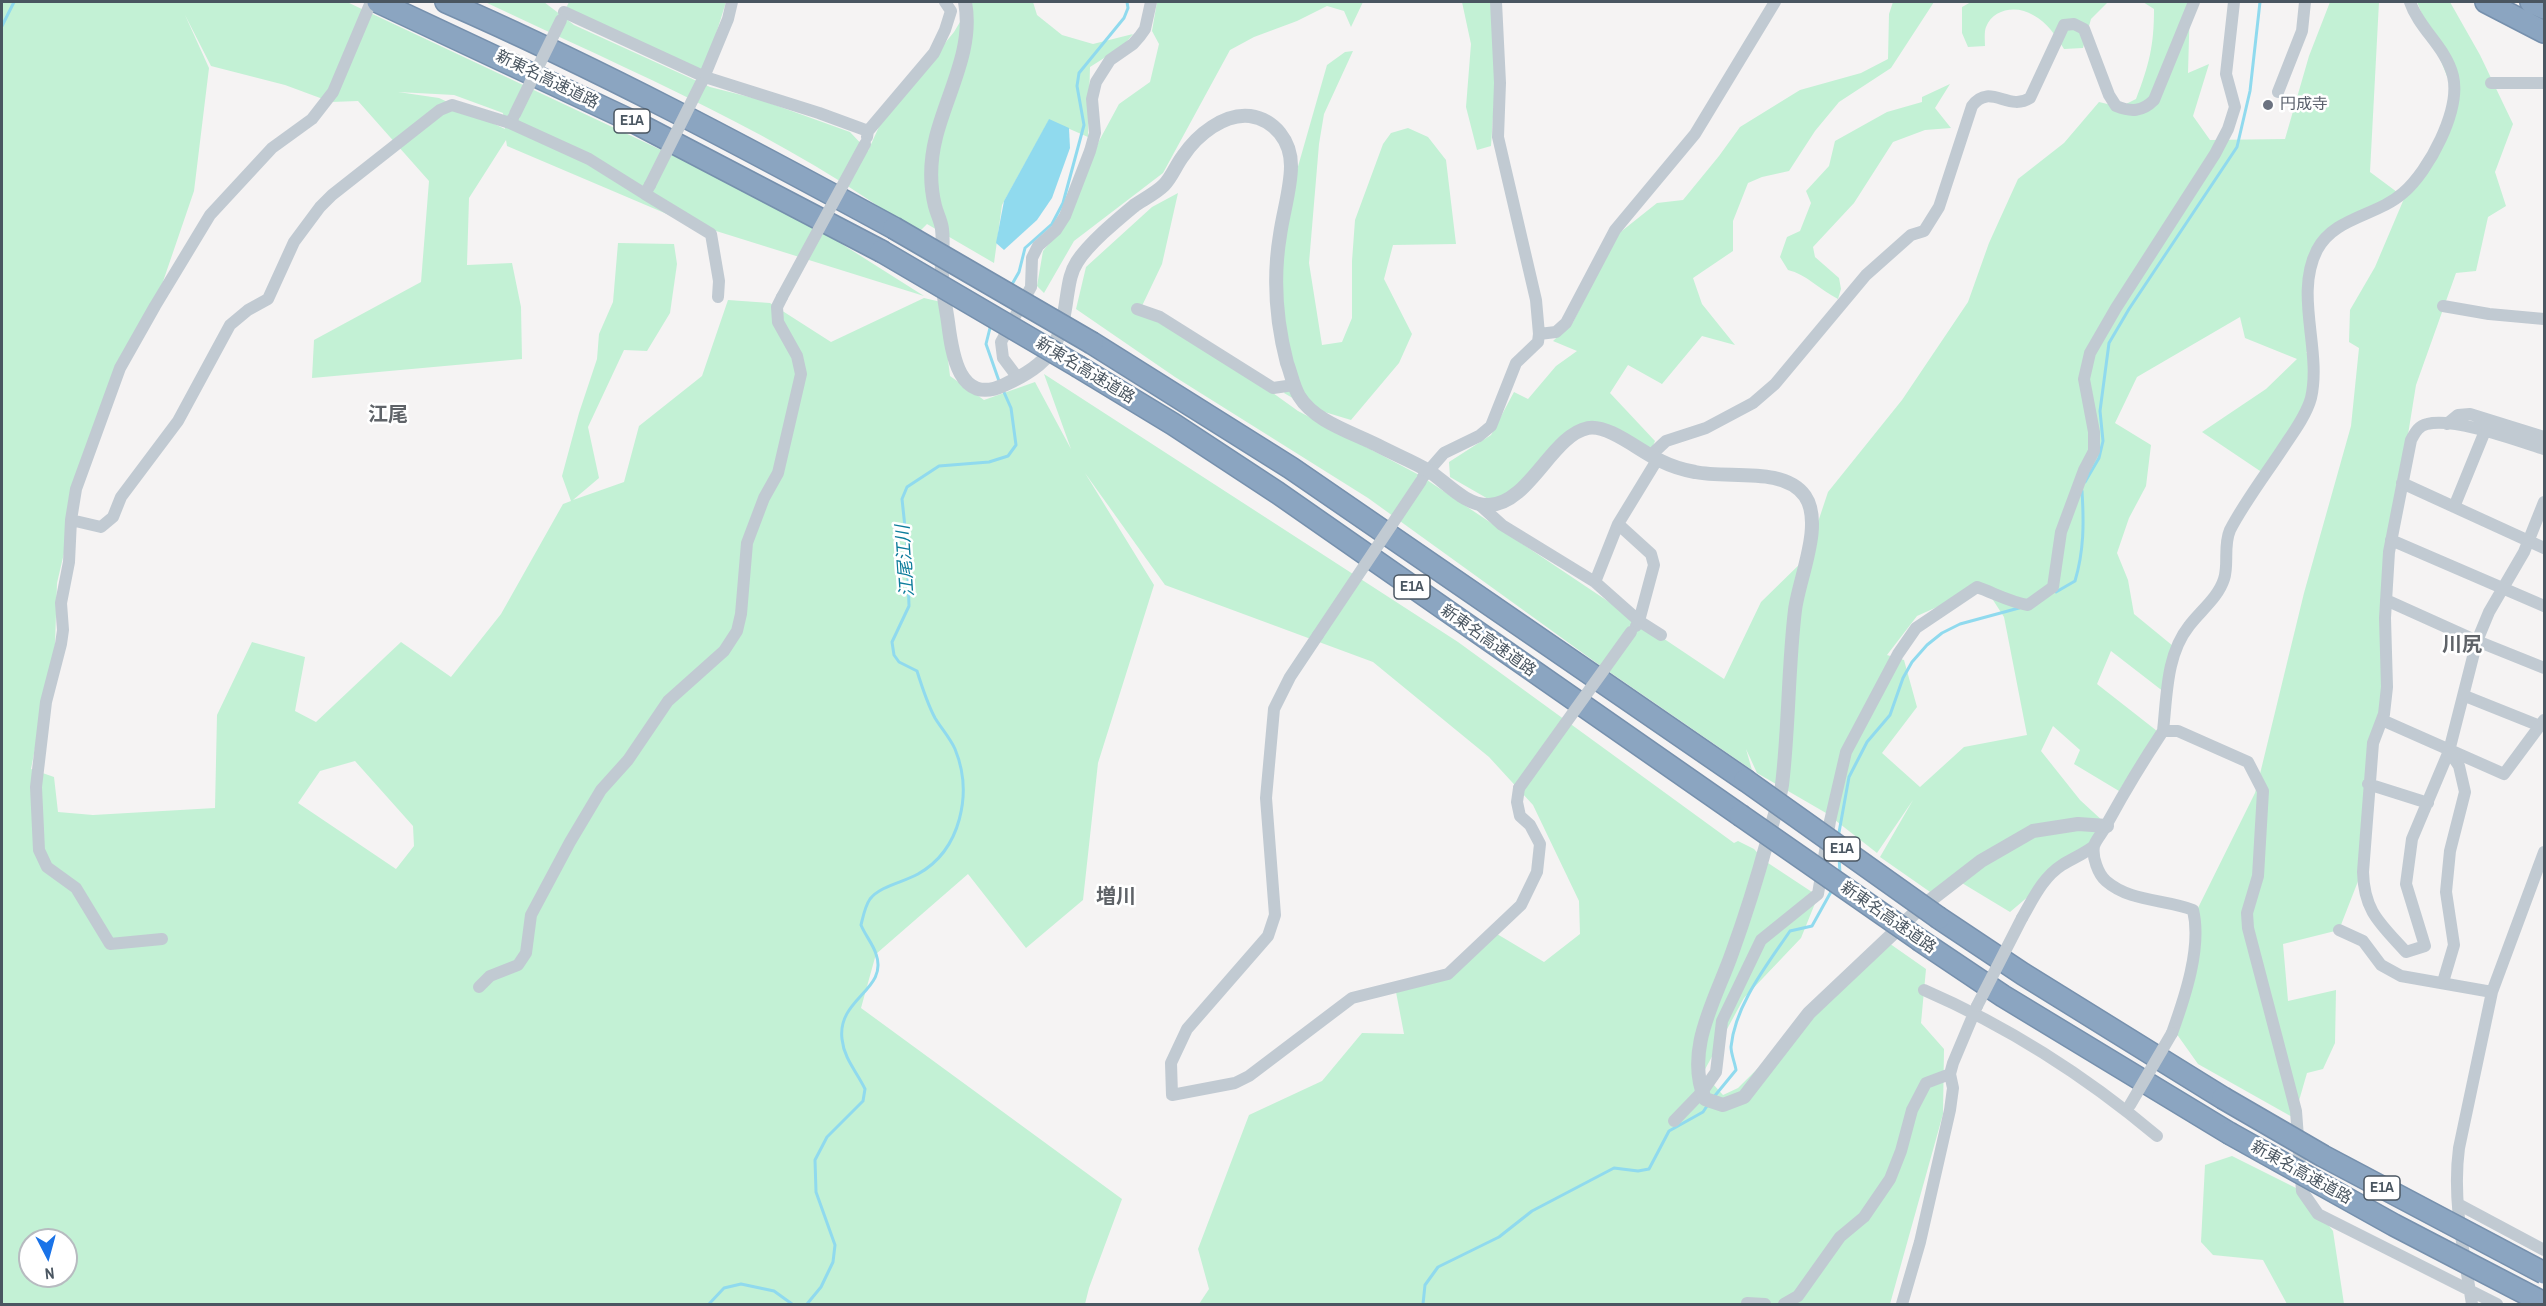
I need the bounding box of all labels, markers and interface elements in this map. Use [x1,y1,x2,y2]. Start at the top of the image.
street label: 新東名高速道路 [492,47,602,113]
place label: 円成寺 [2280,95,2328,115]
marker: 円成寺 [2261,98,2275,112]
road number: E1A [614,109,650,133]
street label: 新東名高速道路 [1032,334,1138,408]
district label: 江尾 [368,404,408,428]
water label: 江尾江川 [893,524,919,598]
road number: E1A [1394,575,1430,599]
street label: 新東名高速道路 [1437,601,1539,681]
district label: 川尻 [2442,634,2482,658]
road number: E1A [1824,837,1860,861]
street label: 新東名高速道路 [1837,878,1939,958]
district label: 増川 [1096,886,1136,910]
street label: 新東名高速道路 [2247,1137,2355,1209]
road number: E1A [2364,1176,2400,1200]
north arrow [18,1228,78,1288]
text: N [44,1262,56,1285]

